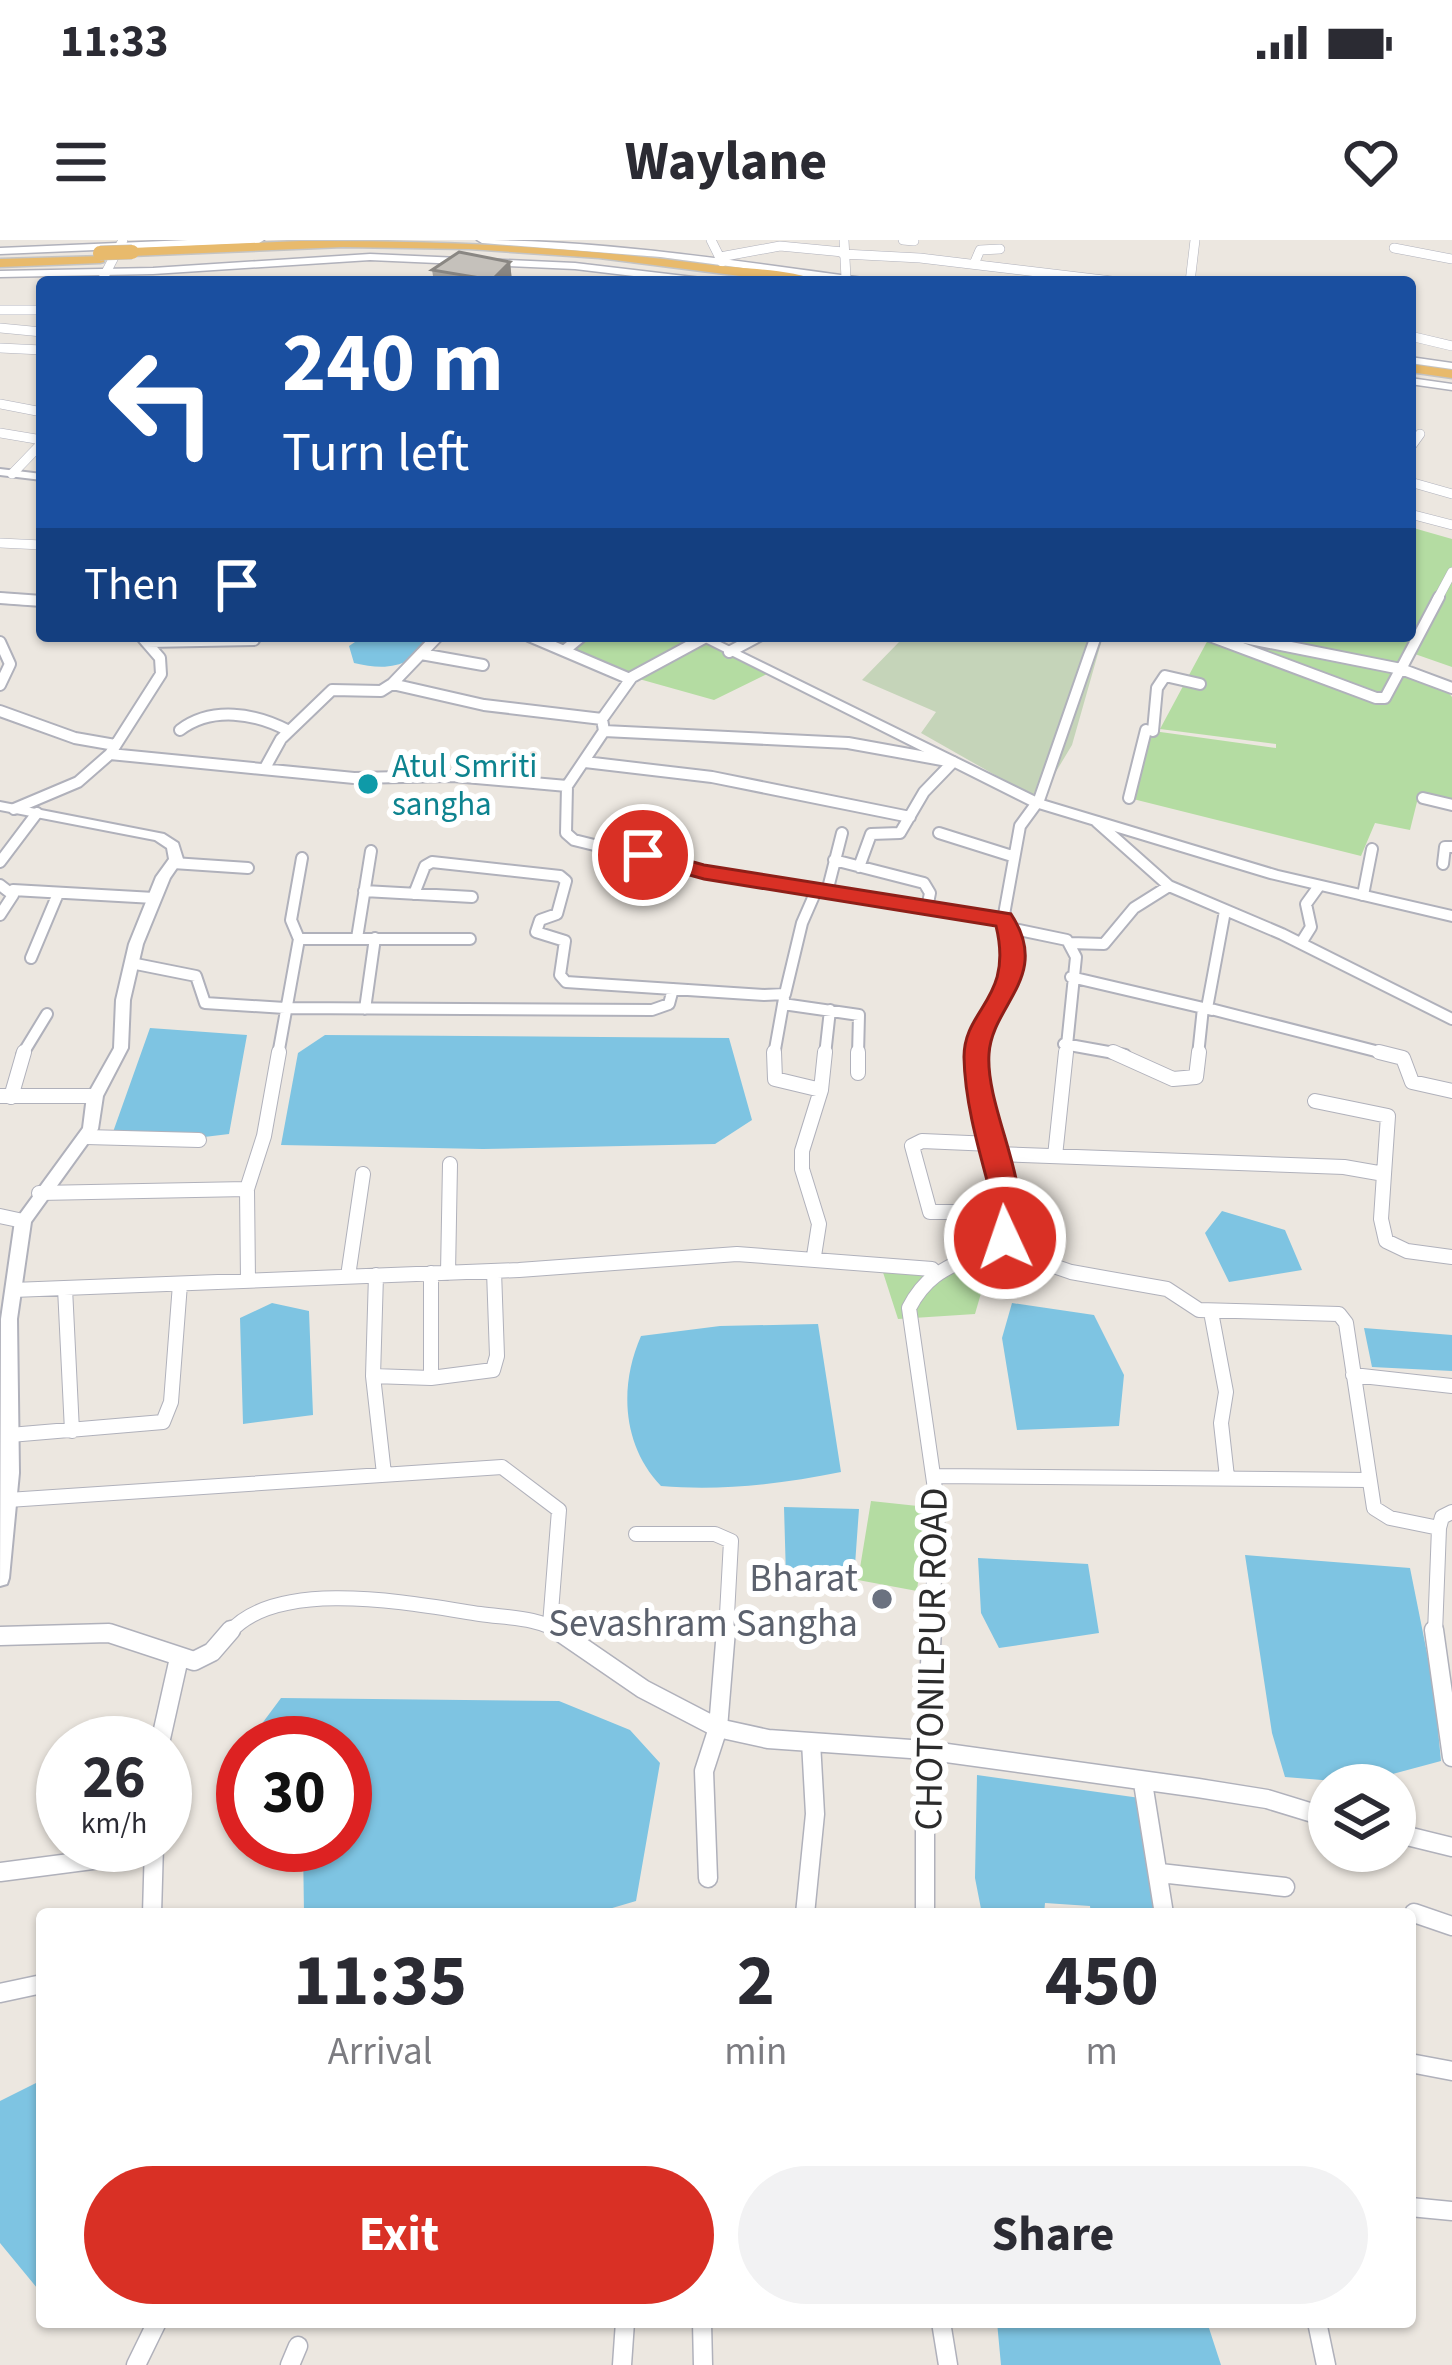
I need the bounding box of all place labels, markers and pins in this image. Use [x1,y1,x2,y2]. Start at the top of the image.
place label: Atul Smriti sangha [392,743,537,828]
marker: Atul Smriti sangha [355,771,381,797]
pin [592,804,694,906]
place label: Bharat Sevashram Sangha [548,1551,858,1652]
marker: Bharat Sevashram Sangha [869,1586,895,1612]

